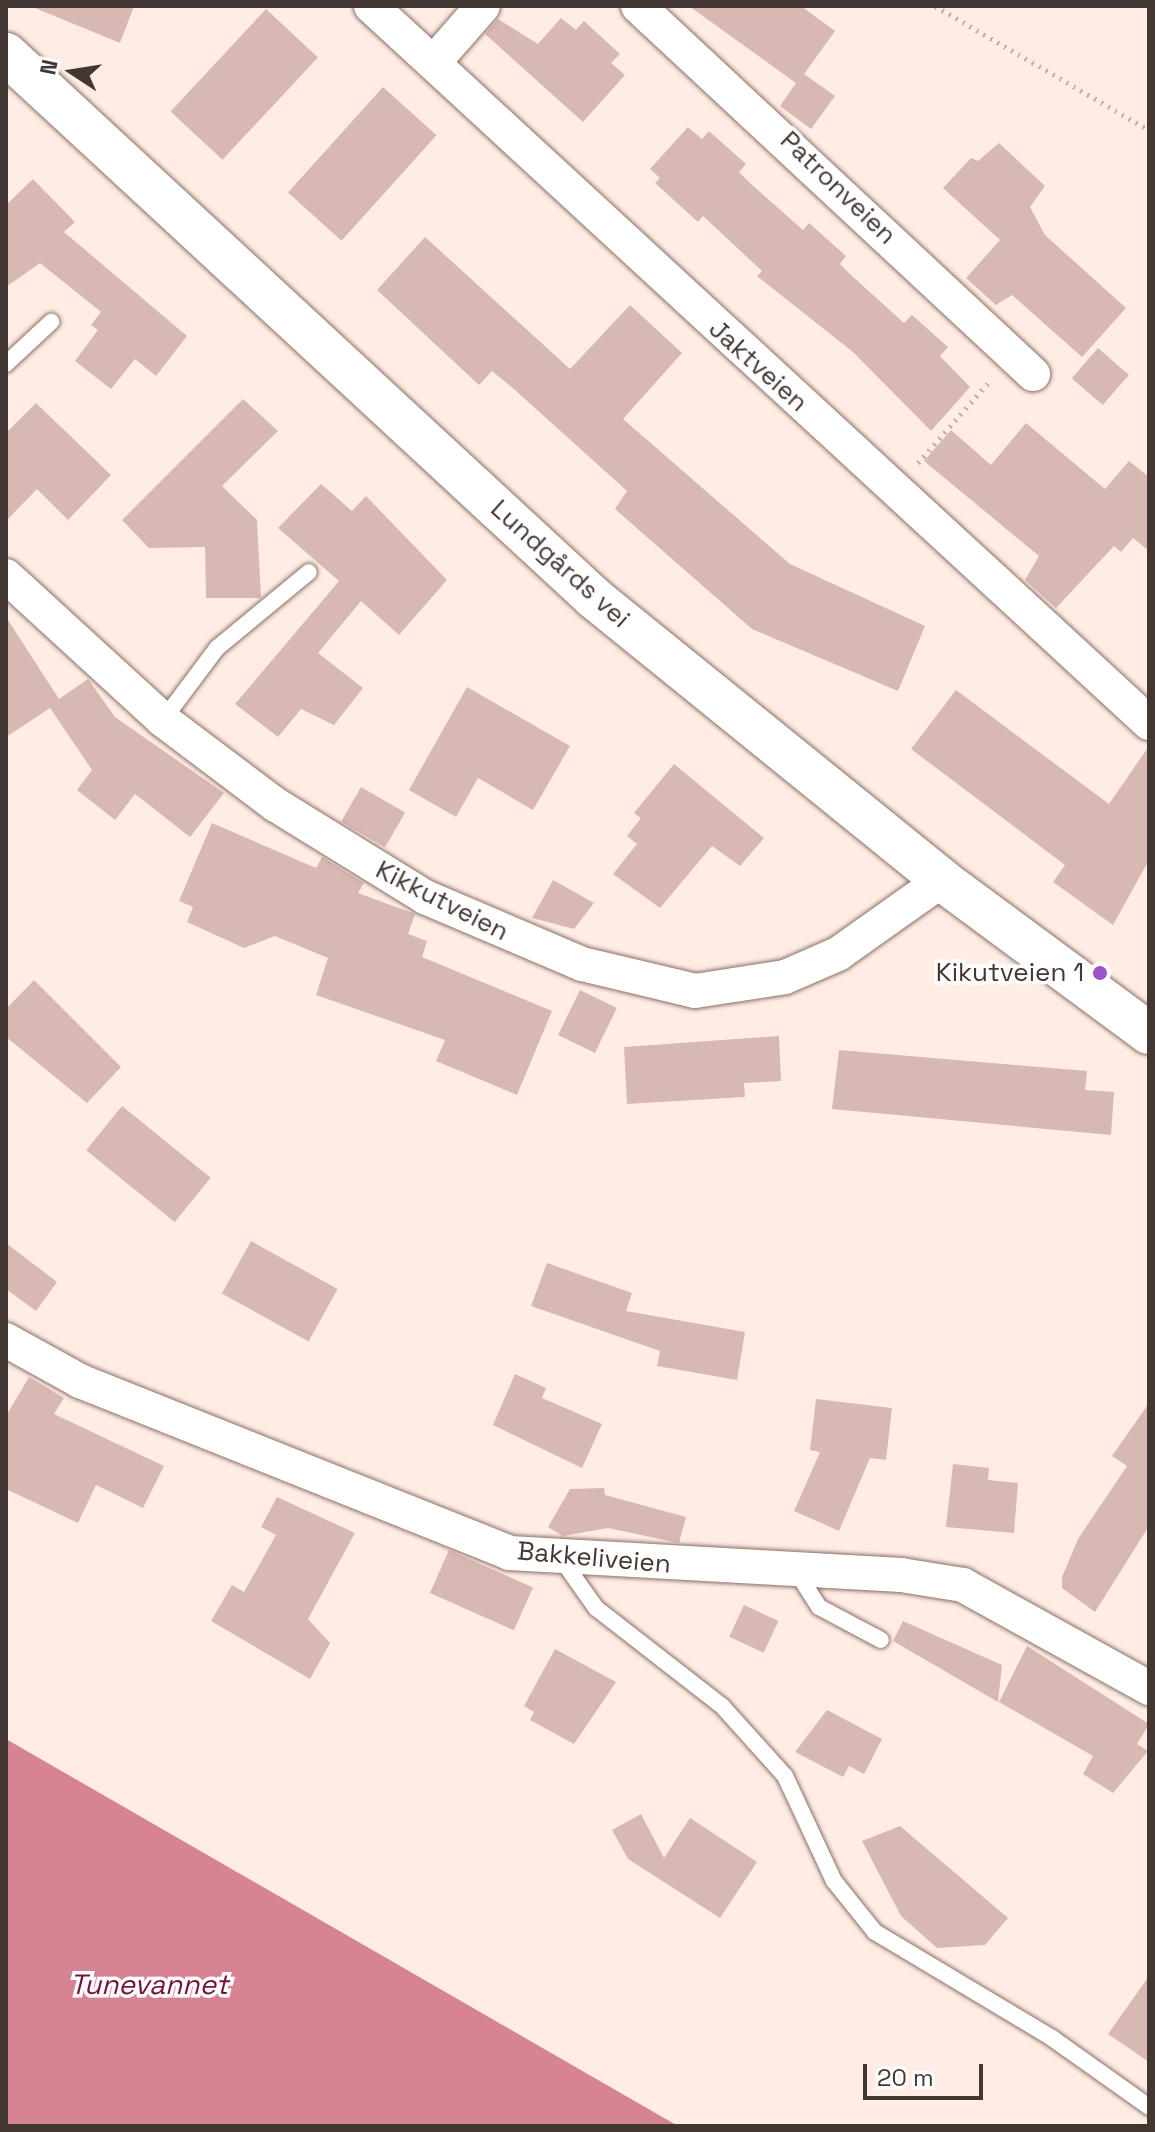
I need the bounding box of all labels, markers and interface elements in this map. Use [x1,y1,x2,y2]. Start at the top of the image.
north arrow [32,32,112,112]
text: N [33,57,64,77]
street label: Patronveien [774,125,902,251]
street label: Jaktveien [702,314,814,418]
street label: Lundgårds vei [484,494,636,634]
street label: Kikkutveien [370,854,514,948]
place label: Kikutveien 1 [936,957,1084,989]
marker: Kikutveien 1 [1091,964,1109,982]
street label: Bakkeliveien [516,1536,672,1580]
water label: Tunevannet [70,1967,228,2001]
scale bar [867,2048,987,2098]
text: 20 m [877,2062,934,2093]

